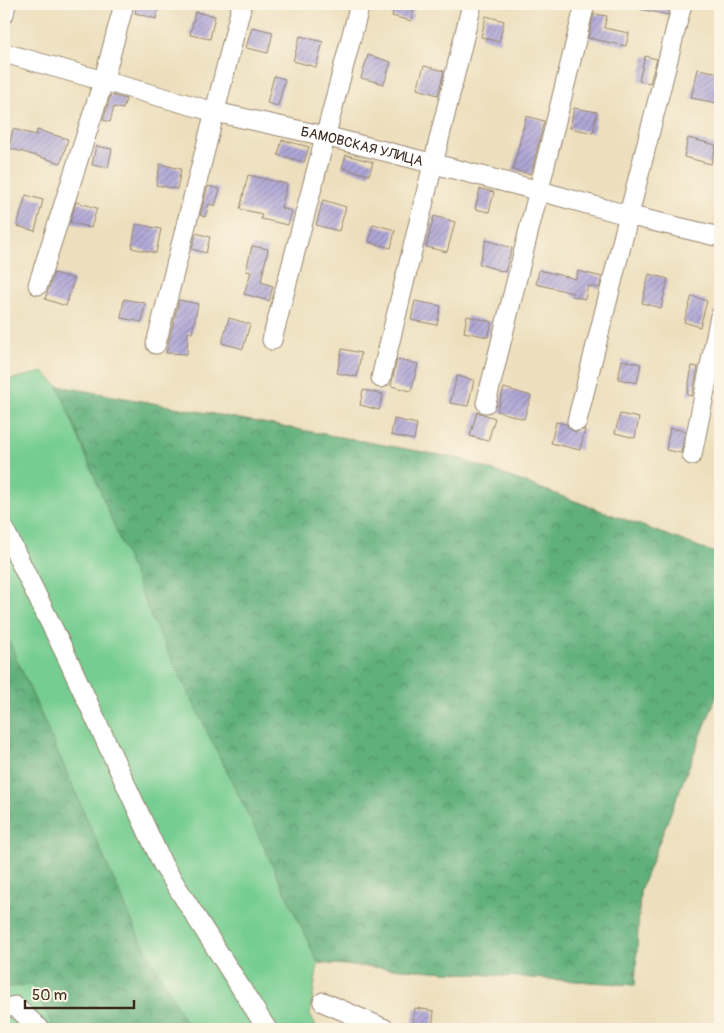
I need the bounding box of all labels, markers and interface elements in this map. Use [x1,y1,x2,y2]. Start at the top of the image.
street label: БАМОВСКАЯ УЛИЦА [299,123,425,170]
scale bar [25,978,134,1010]
text: 50 m [32,986,67,1005]

